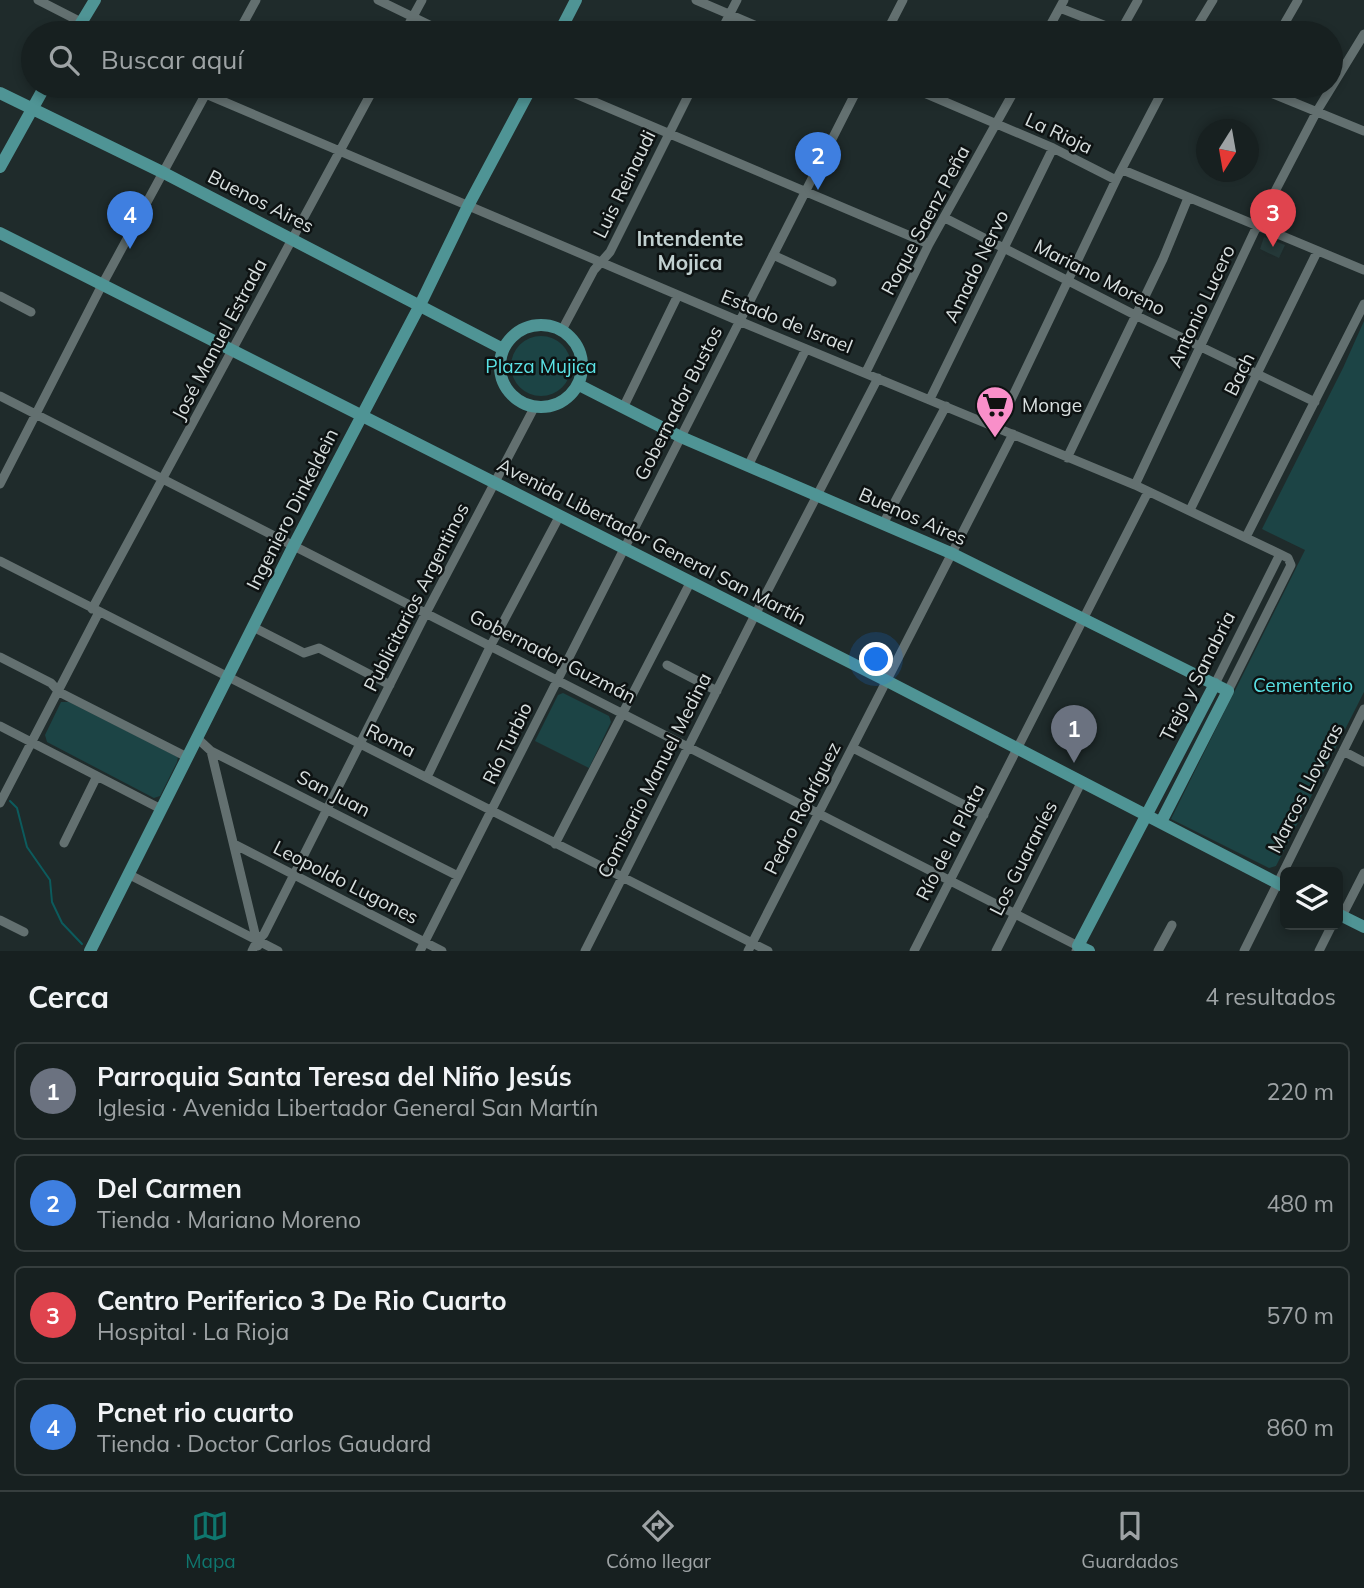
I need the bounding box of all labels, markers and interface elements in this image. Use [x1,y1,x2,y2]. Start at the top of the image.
search box [21,21,1343,98]
icon: search [45,41,83,79]
text: Buscar aquí [101,43,244,76]
street label: La Rioja [1022,107,1096,159]
north arrow [1196,119,1259,182]
street label: Luis Reinaudi [588,126,660,242]
pin: 2 [795,132,841,190]
street label: Roque Saenz Peña [875,141,975,299]
street label: Buenos Aires [204,164,318,238]
pin: 3 [1250,189,1296,247]
pin: 4 [107,191,153,249]
street label: Amado Nervo [938,206,1014,326]
district label: Intendente Mojica [636,225,744,275]
street label: Mariano Moreno [1031,234,1169,320]
street label: Antonio Lucero [1162,241,1240,371]
street label: José Manuel Estrada [166,254,272,424]
street label: Estado de Israel [718,284,856,358]
street label: Gobernador Bustos [629,322,727,484]
street label: Bach [1218,349,1260,399]
park label: Plaza Mujica [485,354,597,378]
supermarket icon: Monge [974,384,1016,439]
place label: Monge [1022,393,1082,417]
street label: Ingeniero Dinkeldein [241,424,343,594]
street label: Avenida Libertador General San Martín [494,452,810,630]
street label: Buenos Aires [855,482,971,550]
street label: Publicitarios Argentinos [358,499,474,695]
street label: Gobernador Guzmán [466,604,640,708]
street label: Trejo y Sanabria [1154,607,1240,745]
your location [859,642,893,676]
street label: Comisario Manuel Medina [592,668,716,882]
park label: Cementerio [1253,673,1353,697]
street label: Río Turbio [477,698,537,788]
pin: 1 [1051,705,1097,763]
street label: Roma [362,718,420,762]
street label: Marcos Lloveras [1262,719,1348,857]
street label: Pedro Rodríguez [758,738,846,878]
street label: San Juan [293,764,375,822]
street label: Río de la Plata [910,780,990,904]
street label: Los Guaraníes [984,797,1062,919]
street label: Leopoldo Lugones [269,835,423,929]
map controls [1280,867,1343,930]
button: layers [1280,867,1343,930]
text: Cerca [28,978,109,1016]
text: 4 resultados [1205,982,1336,1011]
text: Parroquia Santa Teresa del Niño Jesús [97,1060,572,1093]
text: 1 [46,1077,60,1106]
text: 220 m [1266,1077,1334,1106]
text: Iglesia · Avenida Libertador General San Martín [97,1093,599,1122]
text: Del Carmen [97,1172,242,1205]
text: 2 [46,1189,60,1218]
text: 480 m [1266,1189,1334,1218]
text: Tienda · Mariano Moreno [97,1205,361,1234]
text: Centro Periferico 3 De Rio Cuarto [97,1284,507,1317]
text: 3 [46,1301,60,1330]
text: 570 m [1266,1301,1334,1330]
text: Hospital · La Rioja [97,1317,289,1346]
text: Pcnet rio cuarto [97,1396,294,1429]
text: 4 [46,1413,60,1442]
text: 860 m [1266,1413,1334,1442]
text: Tienda · Doctor Carlos Gaudard [97,1429,431,1458]
tab: Mapa [185,1507,236,1573]
tab: Cómo llegar [606,1507,711,1573]
tab: Guardados [1081,1507,1179,1573]

